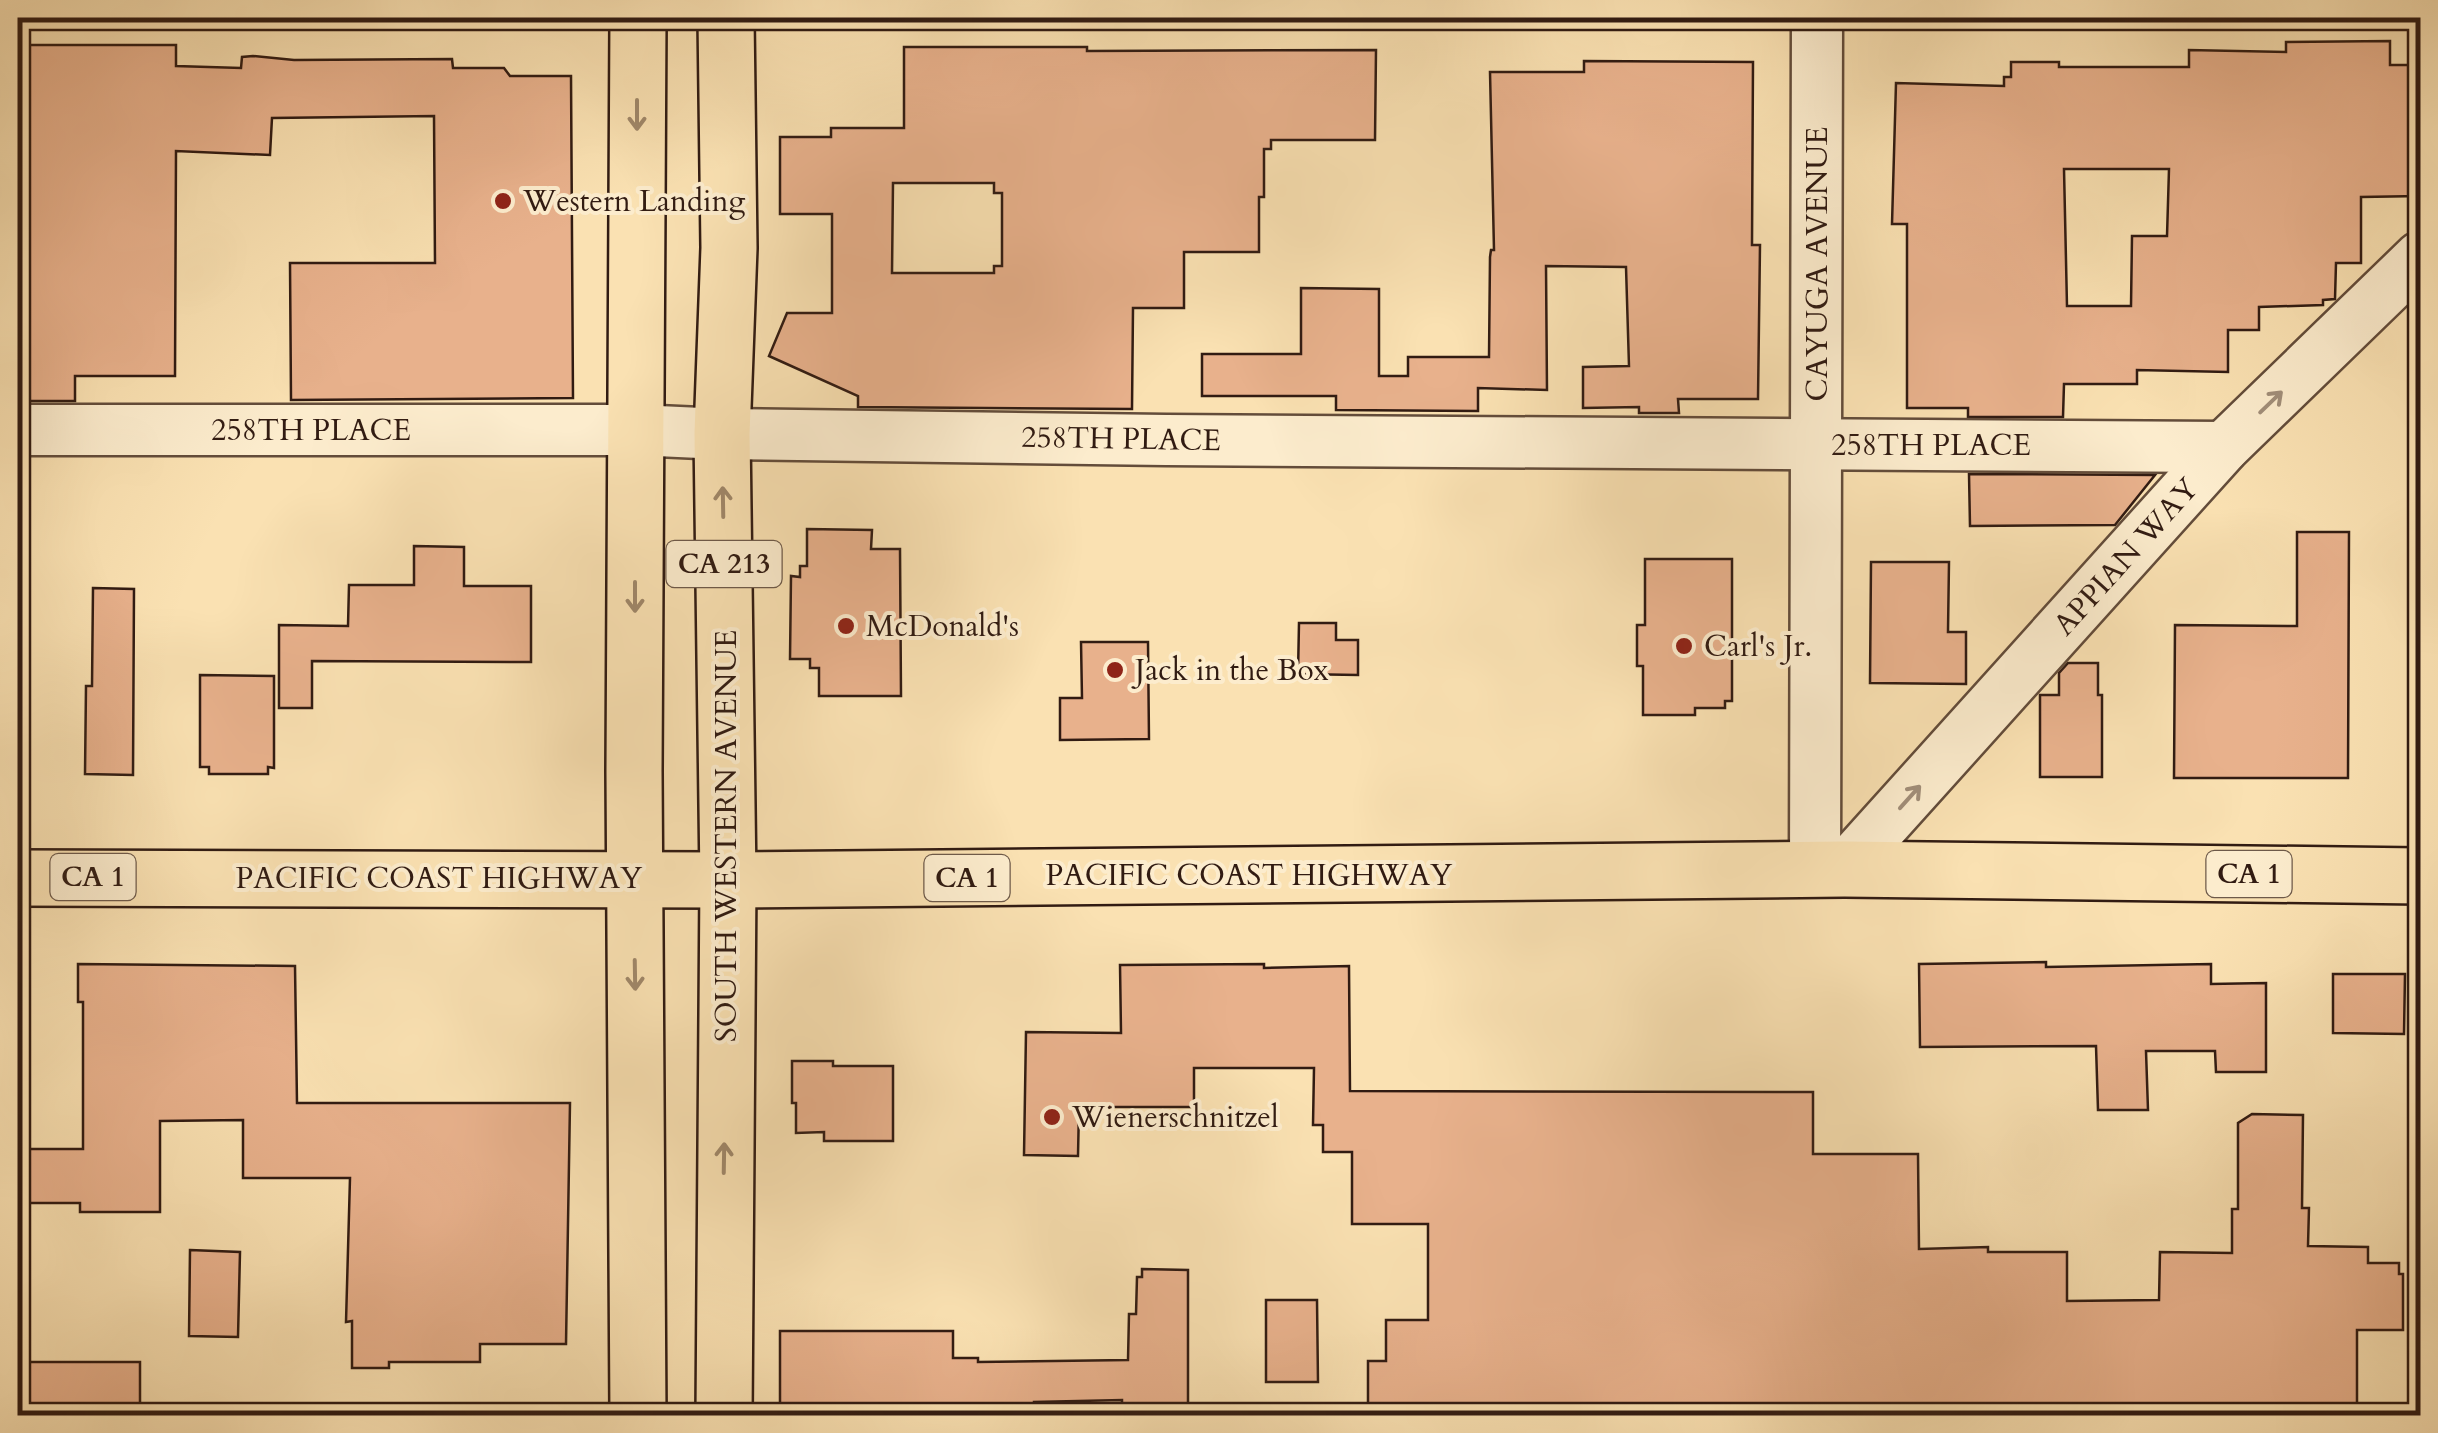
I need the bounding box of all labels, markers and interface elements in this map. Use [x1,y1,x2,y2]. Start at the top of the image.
one-way arrow [628,98,646,130]
street label: CAYUGA AVENUE [1797,127,1838,401]
place label: Western Landing [522,181,746,222]
marker: Western Landing [492,190,514,212]
one-way arrow [2258,390,2282,414]
street label: 258TH PLACE [211,410,411,451]
street label: 258TH PLACE [1021,417,1221,461]
street label: 258TH PLACE [1831,425,2031,466]
street label: APPIAN WAY [2044,469,2208,645]
one-way arrow [714,487,733,519]
road number: CA 213 [666,541,782,587]
one-way arrow [626,580,644,613]
place label: McDonald's [866,606,1019,647]
marker: McDonald's [835,615,857,637]
place label: Carl's Jr. [1704,626,1812,667]
street label: SOUTH WESTERN AVENUE [706,630,747,1042]
marker: Carl's Jr. [1673,635,1695,657]
place label: Jack in the Box [1131,650,1329,691]
marker: Jack in the Box [1104,659,1126,681]
one-way arrow [1898,785,1921,810]
road number: CA 1 [2206,851,2292,897]
road number: CA 1 [51,854,136,900]
road number: CA 1 [924,855,1010,901]
street label: PACIFIC COAST HIGHWAY [1046,855,1453,896]
street label: PACIFIC COAST HIGHWAY [236,858,643,899]
one-way arrow [626,959,645,991]
place label: Wienerschnitzel [1071,1097,1279,1138]
marker: Wienerschnitzel [1041,1106,1063,1128]
one-way arrow [715,1143,734,1175]

